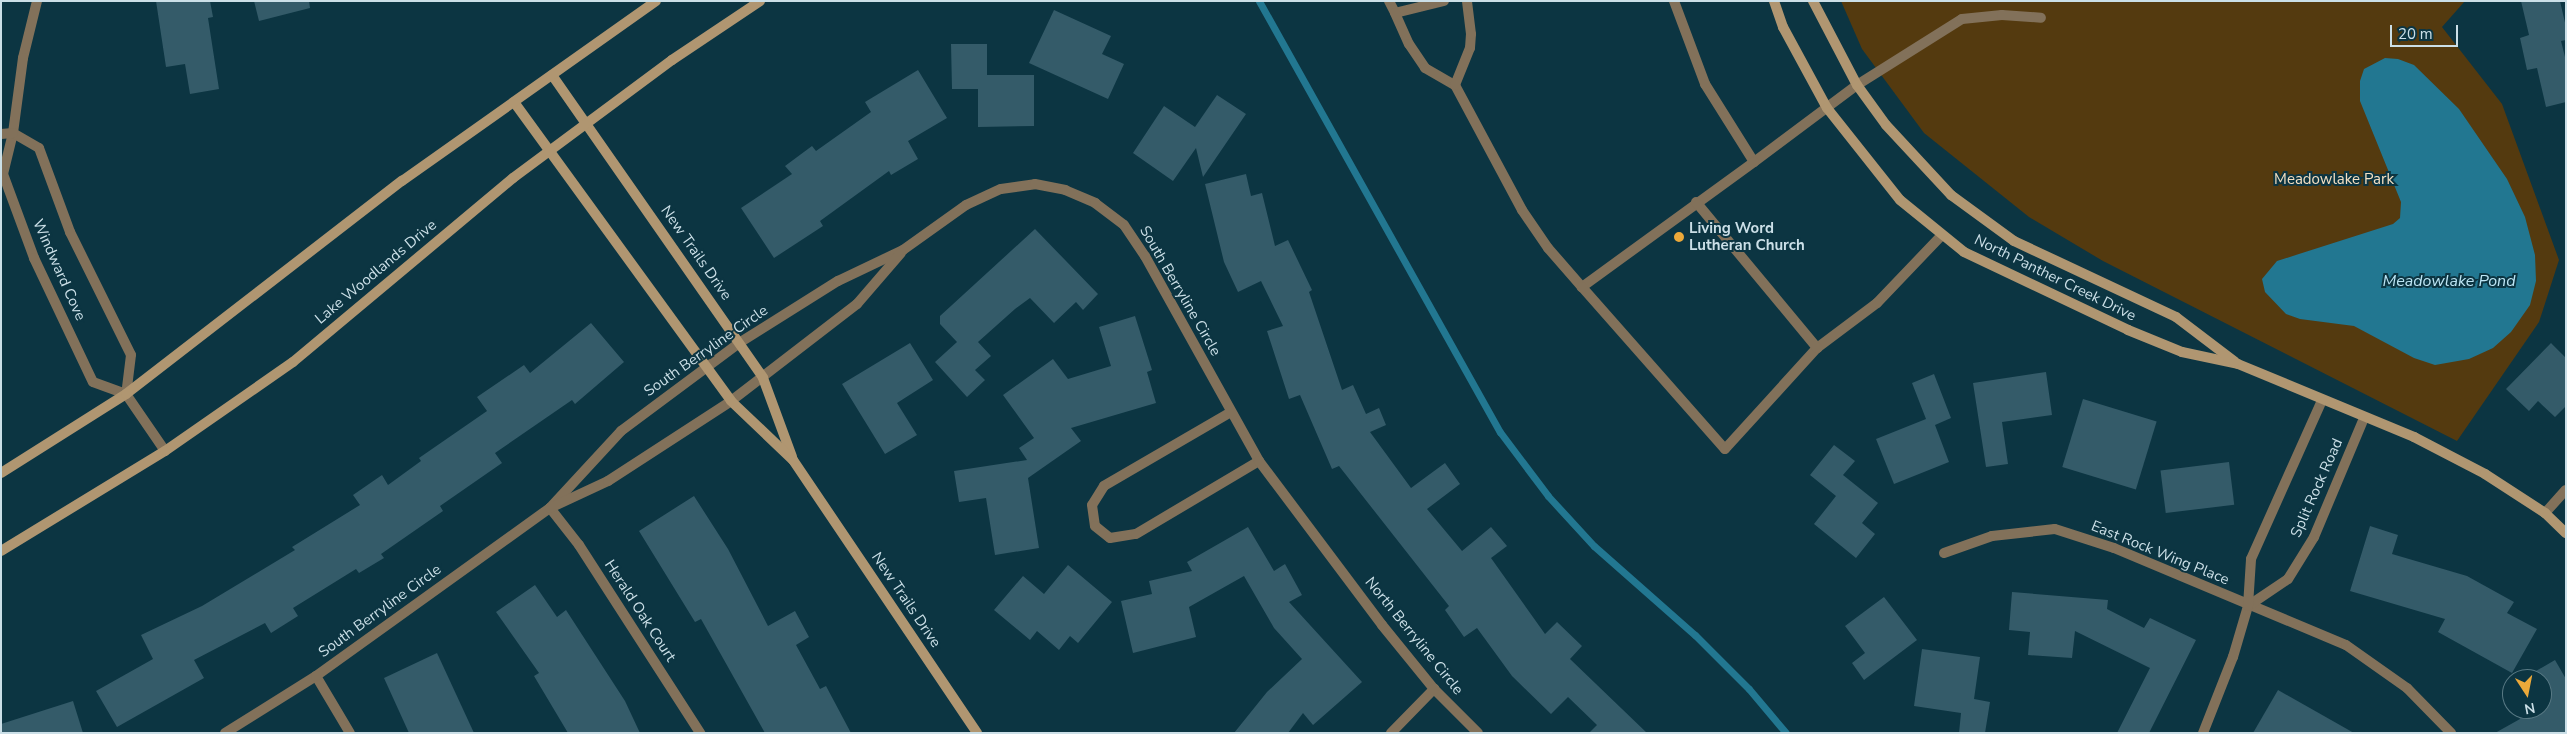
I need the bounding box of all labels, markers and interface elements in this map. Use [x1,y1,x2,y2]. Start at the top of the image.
scale bar [2392,15,2460,47]
text: 20 m [2398,24,2433,44]
park label: Meadowlake Park [2274,171,2394,189]
street label: New Trails Drive [657,202,735,304]
street label: Lake Woodlands Drive [312,216,440,328]
street label: Windward Cove [29,217,89,323]
place label: Living Word Lutheran Church [1689,219,1805,254]
street label: South Berryline Circle [1135,223,1225,359]
marker: Living Word Lutheran Church [1673,231,1685,243]
street label: North Panther Creek Drive [1971,231,2139,325]
water label: Meadowlake Pond [2383,271,2515,291]
street label: South Berryline Circle [641,301,771,401]
street label: Split Rock Road [2287,436,2347,540]
street label: East Rock Wing Place [2088,517,2232,589]
street label: New Trails Drive [867,549,945,651]
street label: Herald Oak Court [600,557,680,665]
street label: South Berryline Circle [315,561,445,661]
street label: North Berryline Circle [1361,574,1467,698]
north arrow [2502,669,2552,719]
text: N [2523,698,2537,719]

